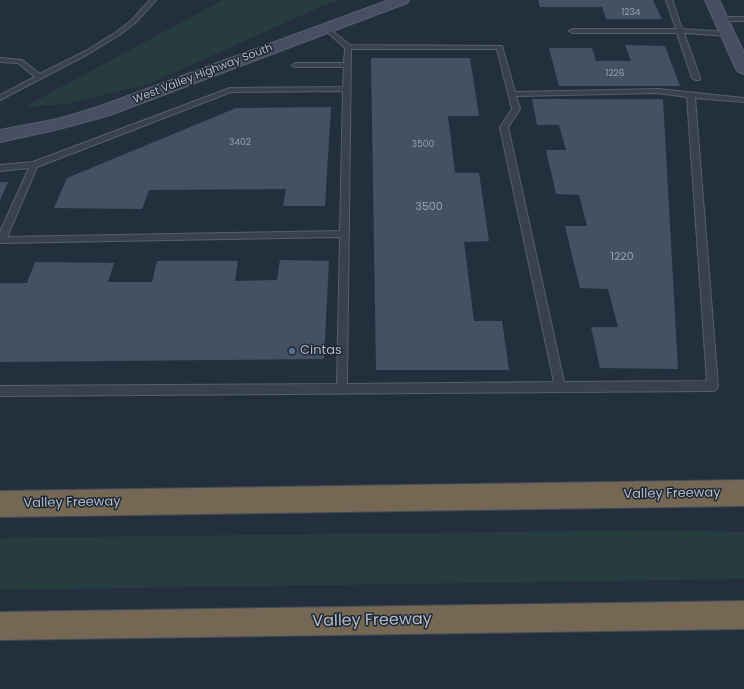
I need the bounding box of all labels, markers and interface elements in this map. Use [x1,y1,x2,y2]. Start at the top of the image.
house number: 1234 [621,8,641,18]
street label: West Valley Highway South [131,41,275,107]
house number: 1226 [606,69,624,79]
house number: 3402 [229,138,251,148]
house number: 3500 [412,140,434,150]
house number: 3500 [415,200,443,214]
house number: 1220 [610,250,634,264]
place label: Cintas [300,343,342,359]
marker: Cintas [287,346,297,356]
street label: Valley Freeway [623,485,721,503]
street label: Valley Freeway [23,494,121,512]
street label: Valley Freeway [312,610,432,632]

